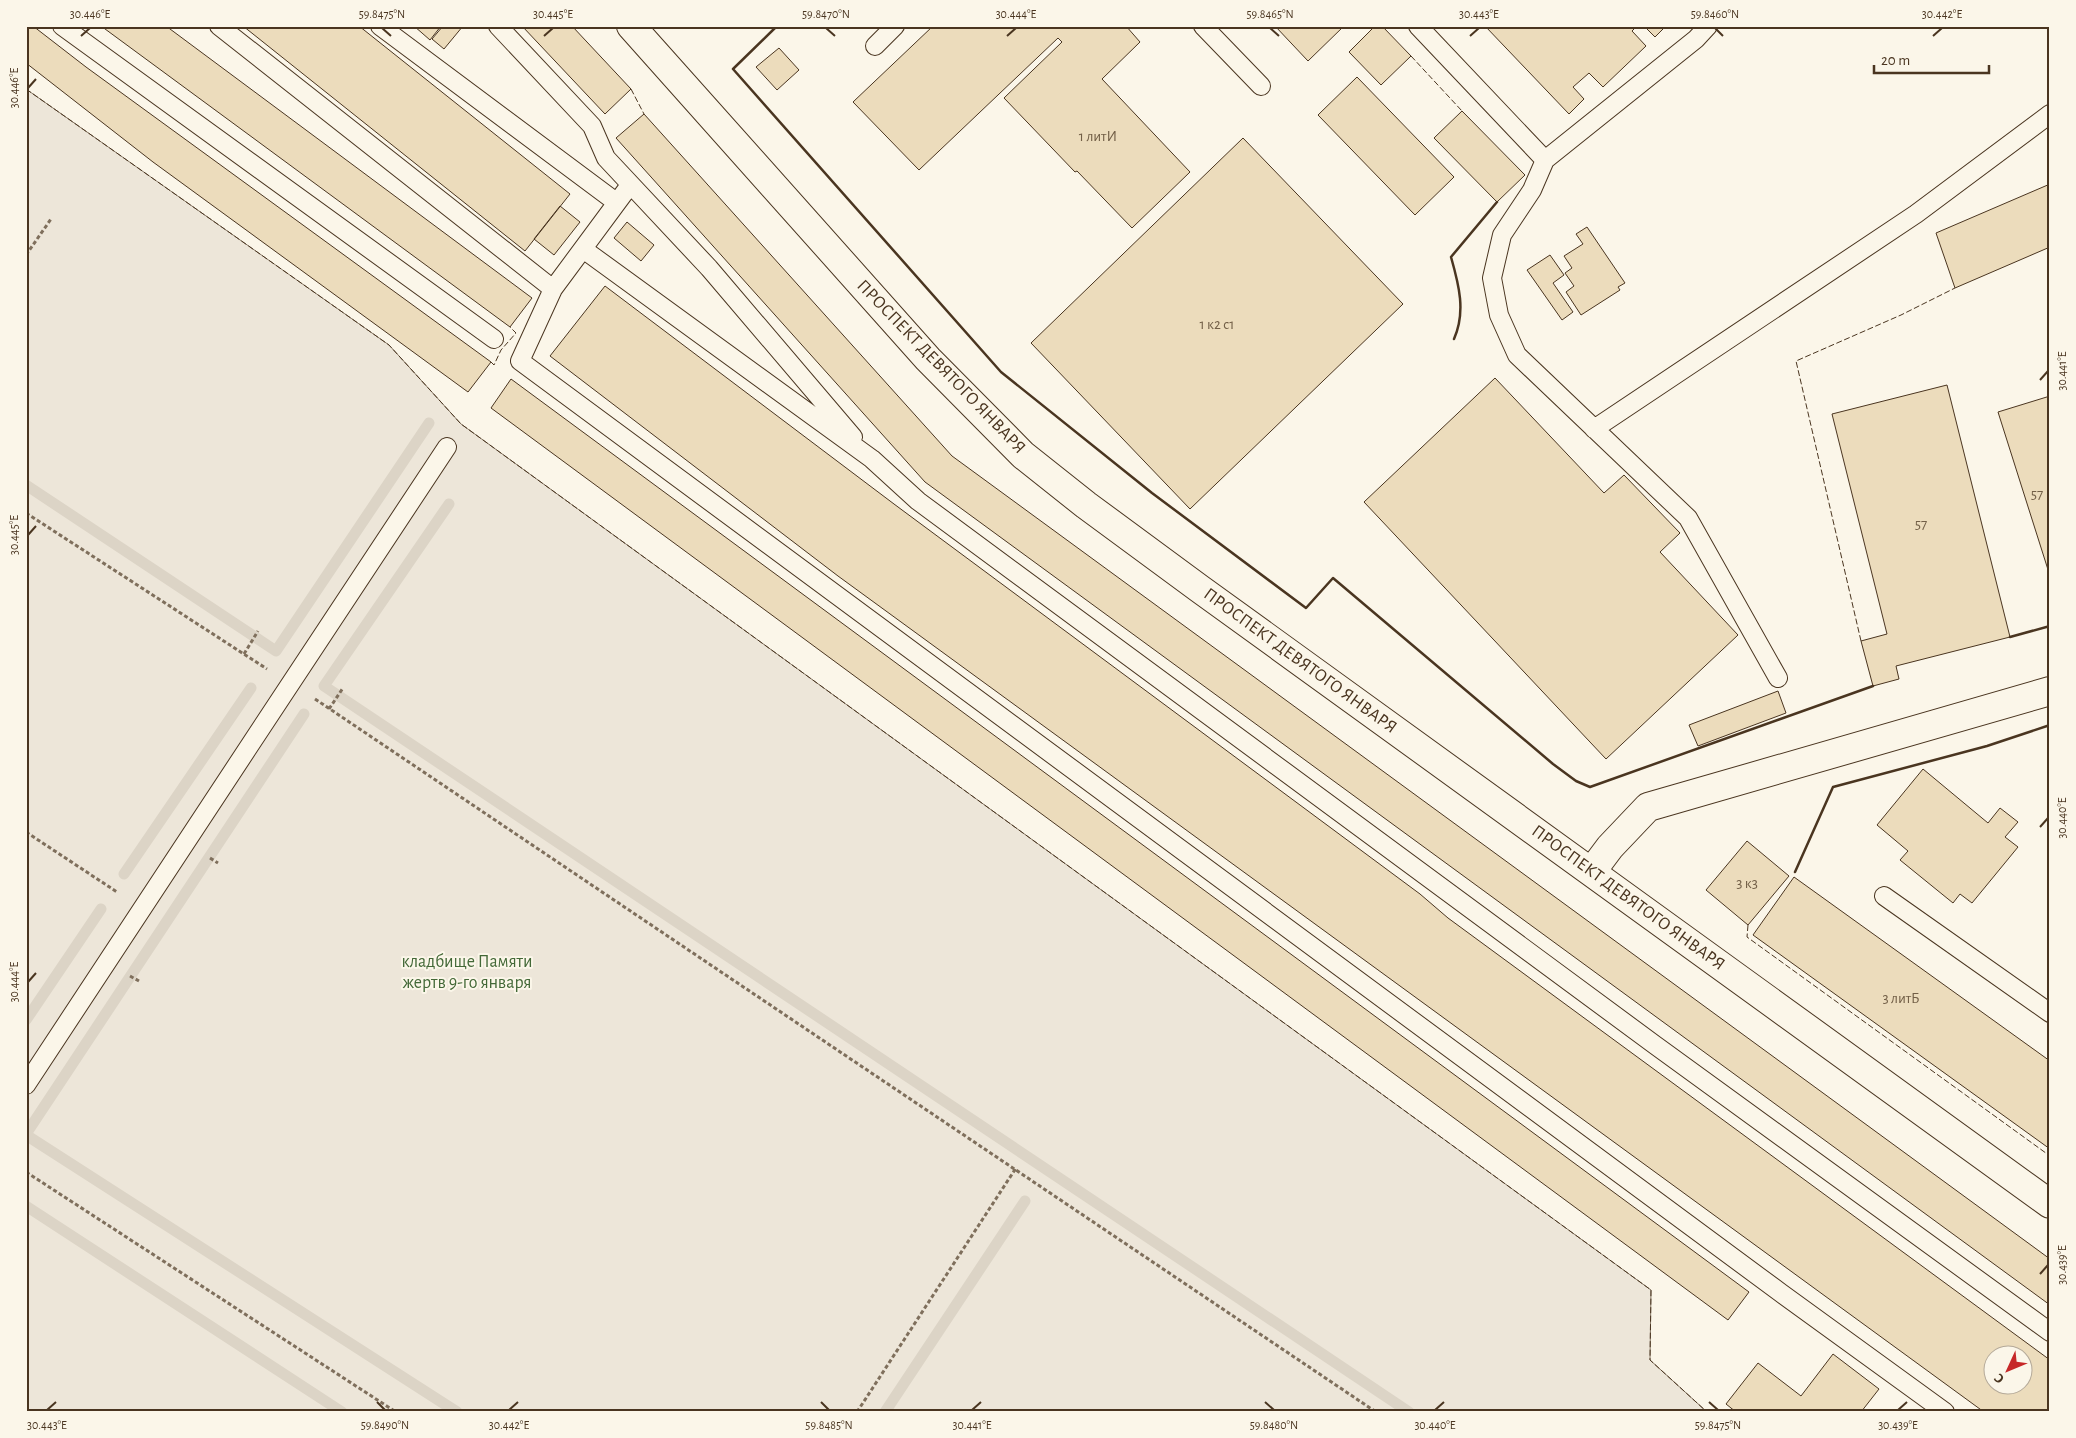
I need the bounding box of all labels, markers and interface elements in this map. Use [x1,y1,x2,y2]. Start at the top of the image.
text: 30.446°E [70,8,110,20]
text: 59.8475°N [359,8,405,20]
text: 30.445°E [533,8,573,20]
text: 59.8470°N [802,8,850,20]
text: 30.444°E [996,8,1037,20]
text: 59.8465°N [1246,8,1294,20]
text: 30.443°E [1459,8,1499,20]
text: 59.8460°N [1691,8,1739,20]
text: 30.442°E [1922,8,1962,20]
scale bar [1874,42,1988,74]
text: 20 m [1881,53,1910,68]
text: 30.446°E [8,68,20,108]
house number: 1 литИ [1079,129,1117,144]
street label: ПРОСПЕКТ ДЕВЯТОГО ЯНВАРЯ [853,277,1029,457]
house number: 1 к2 с1 [1199,317,1235,332]
text: 30.441°E [2056,351,2068,391]
house number: 57 [2031,487,2043,502]
text: 30.445°E [8,515,20,555]
house number: 57 [1915,517,1927,532]
street label: ПРОСПЕКТ ДЕВЯТОГО ЯНВАРЯ [1200,585,1400,737]
text: 30.440°E [2056,797,2068,839]
street label: ПРОСПЕКТ ДЕВЯТОГО ЯНВАРЯ [1528,822,1728,974]
house number: 3 к3 [1736,876,1758,891]
park label: кладбище Памяти жертв 9-го января [401,952,533,992]
text: 30.444°E [8,961,20,1002]
house number: 3 литБ [1882,991,1920,1006]
text: 30.439°E [2056,1245,2068,1285]
north arrow [1984,1346,2034,1396]
text: С [1991,1371,2007,1386]
text: 30.443°E [27,1419,67,1431]
text: 59.8490°N [361,1419,409,1431]
text: 30.442°E [489,1419,529,1431]
text: 59.8485°N [805,1419,853,1431]
text: 30.441°E [952,1419,992,1431]
text: 59.8480°N [1250,1419,1298,1431]
text: 30.440°E [1414,1419,1456,1431]
text: 59.8475°N [1695,1419,1741,1431]
text: 30.439°E [1878,1419,1918,1431]

